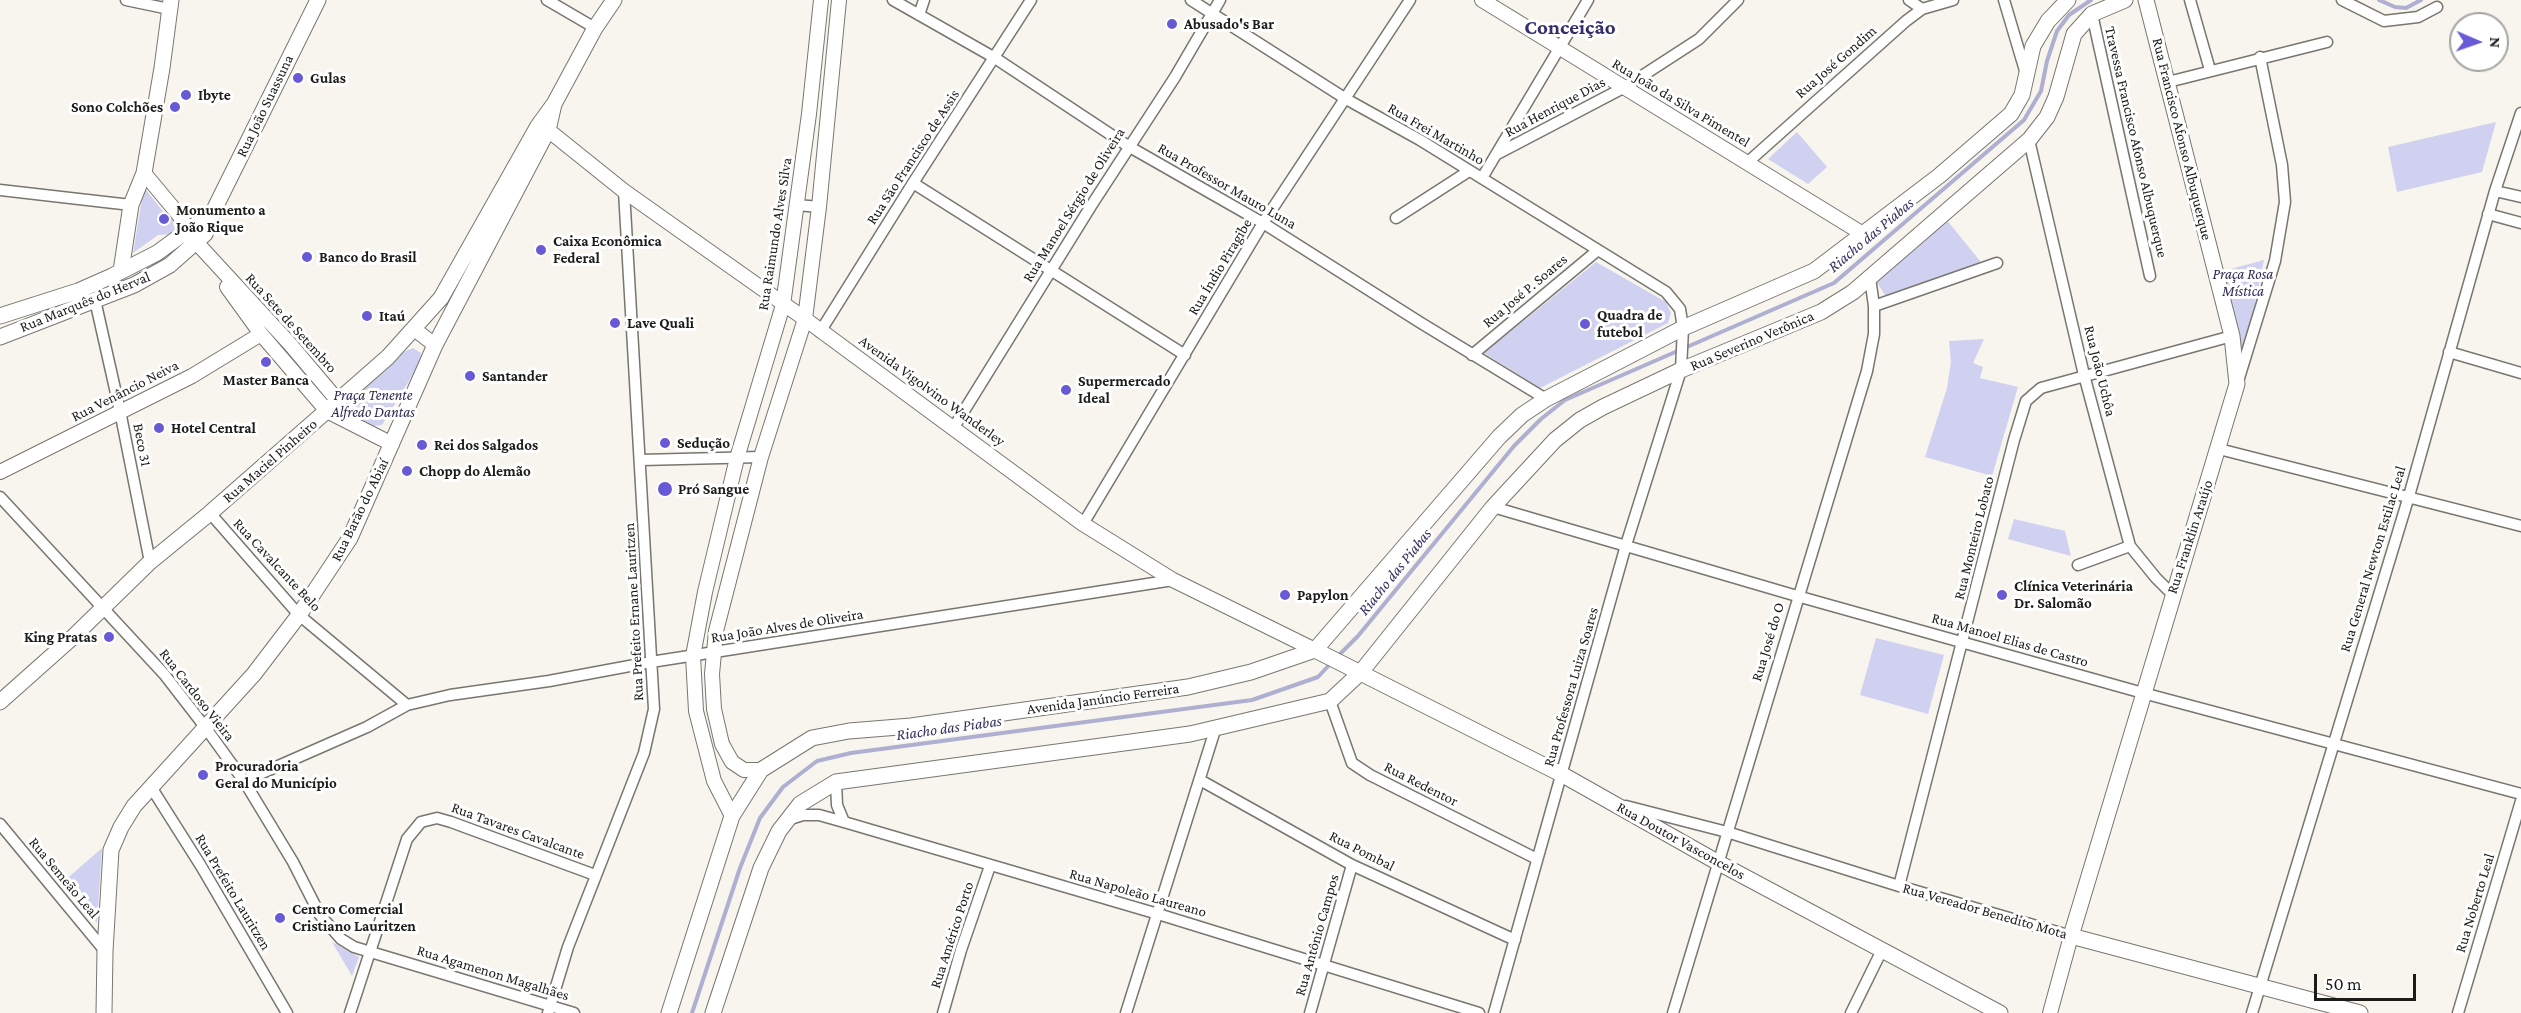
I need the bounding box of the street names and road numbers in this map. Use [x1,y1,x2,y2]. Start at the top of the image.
street label: Rua José Gondim [1792,22,1880,102]
street label: Travessa Francisco Afonso Albuquerque [2101,25,2171,259]
street label: Rua Francisco Afonso Albuquerque [2148,36,2216,242]
street label: Rua João Suassuna [232,52,298,160]
street label: Rua João da Silva Pimentel [1609,55,1753,151]
street label: Rua Henrique Dias [1502,73,1608,141]
street label: Rua São Francisco de Assis [863,86,963,228]
street label: Rua Frei Martinho [1384,99,1488,169]
street label: Rua Manoel Sérgio de Oliveira [1019,124,1129,286]
street label: Rua Professor Mauro Luna [1154,139,1300,233]
street label: Rua Raimundo Alves Silva [754,156,796,312]
street label: Rua Índio Piragibe [1184,215,1256,319]
street label: Rua José P. Soares [1479,250,1571,332]
street label: Rua Marquês do Herval [17,268,153,336]
street label: Rua Sete de Setembro [241,269,341,377]
street label: Rua Severino Verônica [1688,307,1816,375]
street label: Rua João Uchôa [2080,324,2120,418]
street label: Avenida Vigolvino Wanderley [855,332,1009,450]
street label: Rua Venâncio Neiva [68,356,182,426]
street label: Rua Maciel Pinheiro [219,415,321,507]
street label: Beco 31 [129,422,155,468]
street label: Rua Barão do Abiaí [327,456,393,564]
street label: Rua General Newton Estilac Leal [2336,464,2410,654]
street label: Rua Monteiro Lobato [1950,475,1998,601]
street label: Rua Franklin Araújo [2163,478,2217,596]
street label: Rua Cavalcante Belo [229,515,325,615]
street label: Rua Prefeito Ernane Lauritzen [620,522,648,702]
street label: Rua José do O [1748,601,1788,683]
street label: Rua João Alves de Oliveira [710,605,864,647]
street label: Rua Professora Luiza Soares [1540,605,1602,769]
street label: Rua Manoel Elias de Castro [1930,609,2090,671]
street label: Rua Cardoso Vieira [155,645,239,745]
street label: Avenida Janúncio Ferreira [1026,679,1180,719]
street label: Rua Redentor [1381,758,1461,810]
street label: Rua Doutor Vasconcelos [1614,798,1748,884]
street label: Rua Tavares Cavalcante [449,799,587,863]
street label: Rua Pombal [1326,827,1398,875]
street label: Rua Prefeito Lauritzen [191,831,275,953]
street label: Rua Semeão Leal [25,834,103,922]
street label: Rua Noberto Leal [2451,851,2499,955]
street label: Rua Napoleão Laureano [1067,865,1209,921]
street label: Rua Antônio Campos [1291,872,1343,998]
street label: Rua Américo Porto [926,879,978,991]
street label: Rua Vereador Benedito Mota [1901,879,2069,943]
street label: Rua Agamenon Magalhães [415,941,571,1005]

